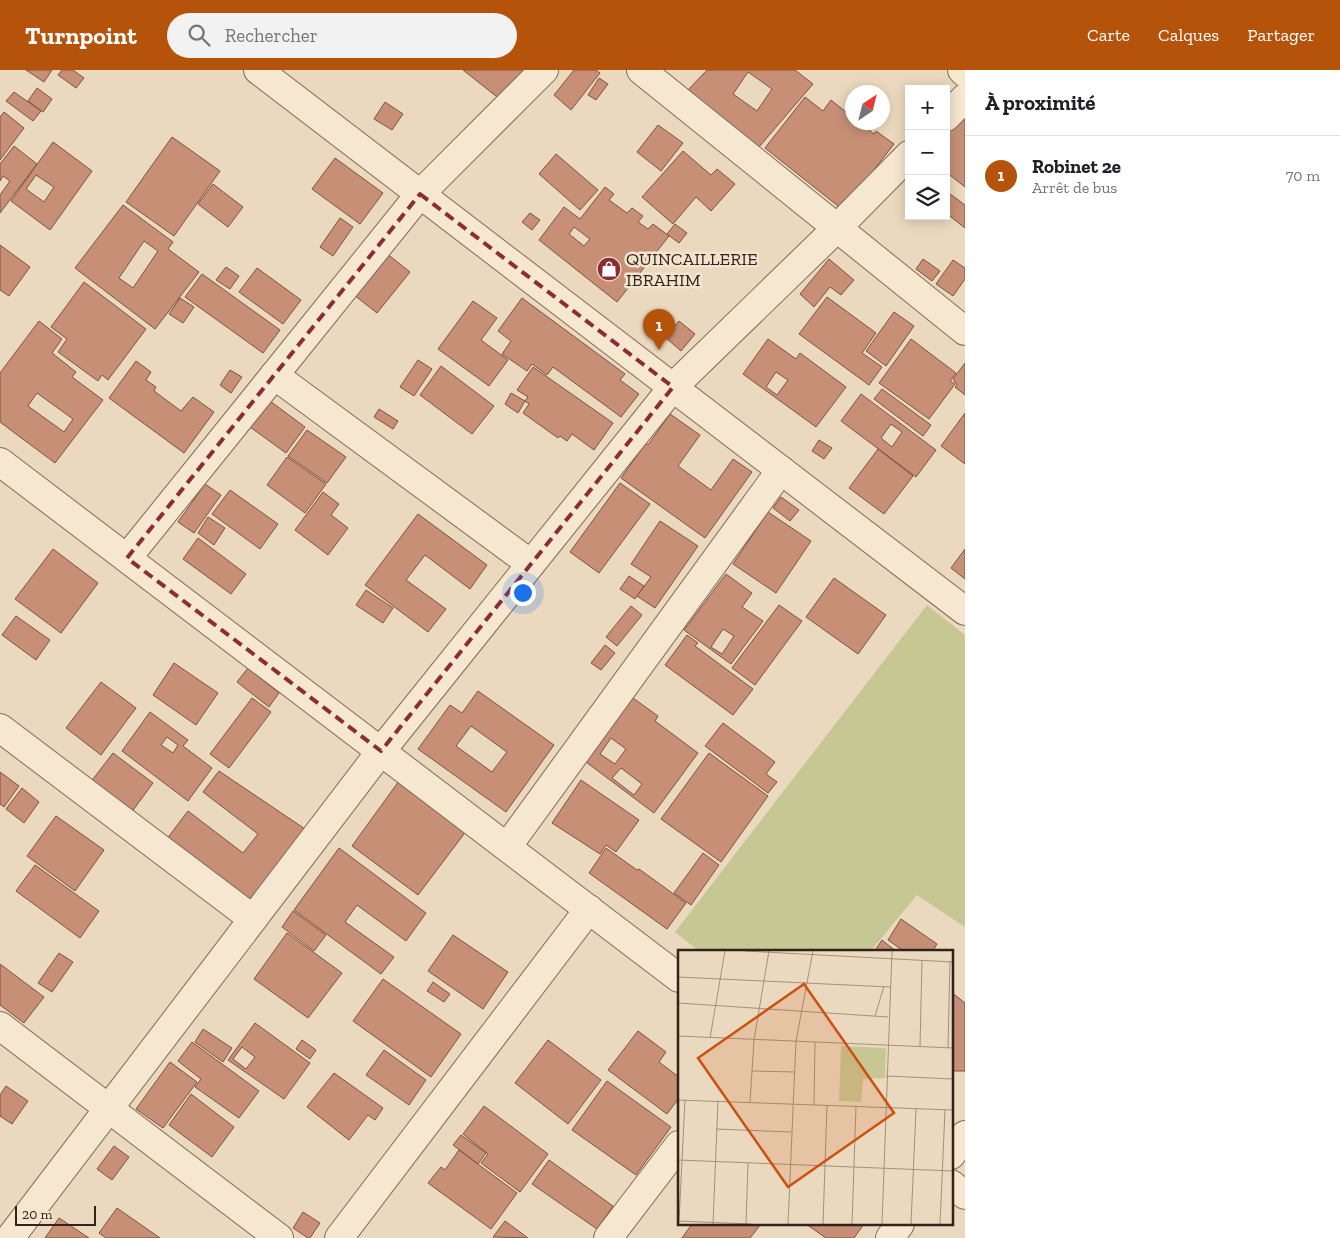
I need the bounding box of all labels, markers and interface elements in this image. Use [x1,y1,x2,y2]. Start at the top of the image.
search box [167,13,517,58]
text: Turnpoint [25,21,137,50]
icon: search [185,21,213,49]
text: Rechercher [225,24,318,47]
text: Carte [1087,24,1130,46]
text: Calques [1158,24,1219,46]
text: Partager [1247,24,1315,46]
north arrow [845,85,890,130]
map controls [905,85,950,220]
button: + [905,85,950,130]
text: À proximité [985,90,1095,115]
button: − [905,130,950,175]
text: Robinet 2e [1032,155,1121,178]
text: 1 [998,166,1004,185]
text: 70 m [1286,166,1320,185]
button: layers [905,175,950,220]
text: Arrêt de bus [1032,178,1117,197]
place label: QUINCAILLERIE IBRAHIM [626,248,758,291]
shop icon: QUINCAILLERIE IBRAHIM [596,256,622,282]
pin: 1 [643,309,675,350]
your location [510,580,536,606]
inset map [678,950,952,1226]
scale bar [15,1203,96,1226]
text: 20 m [22,1206,53,1223]

